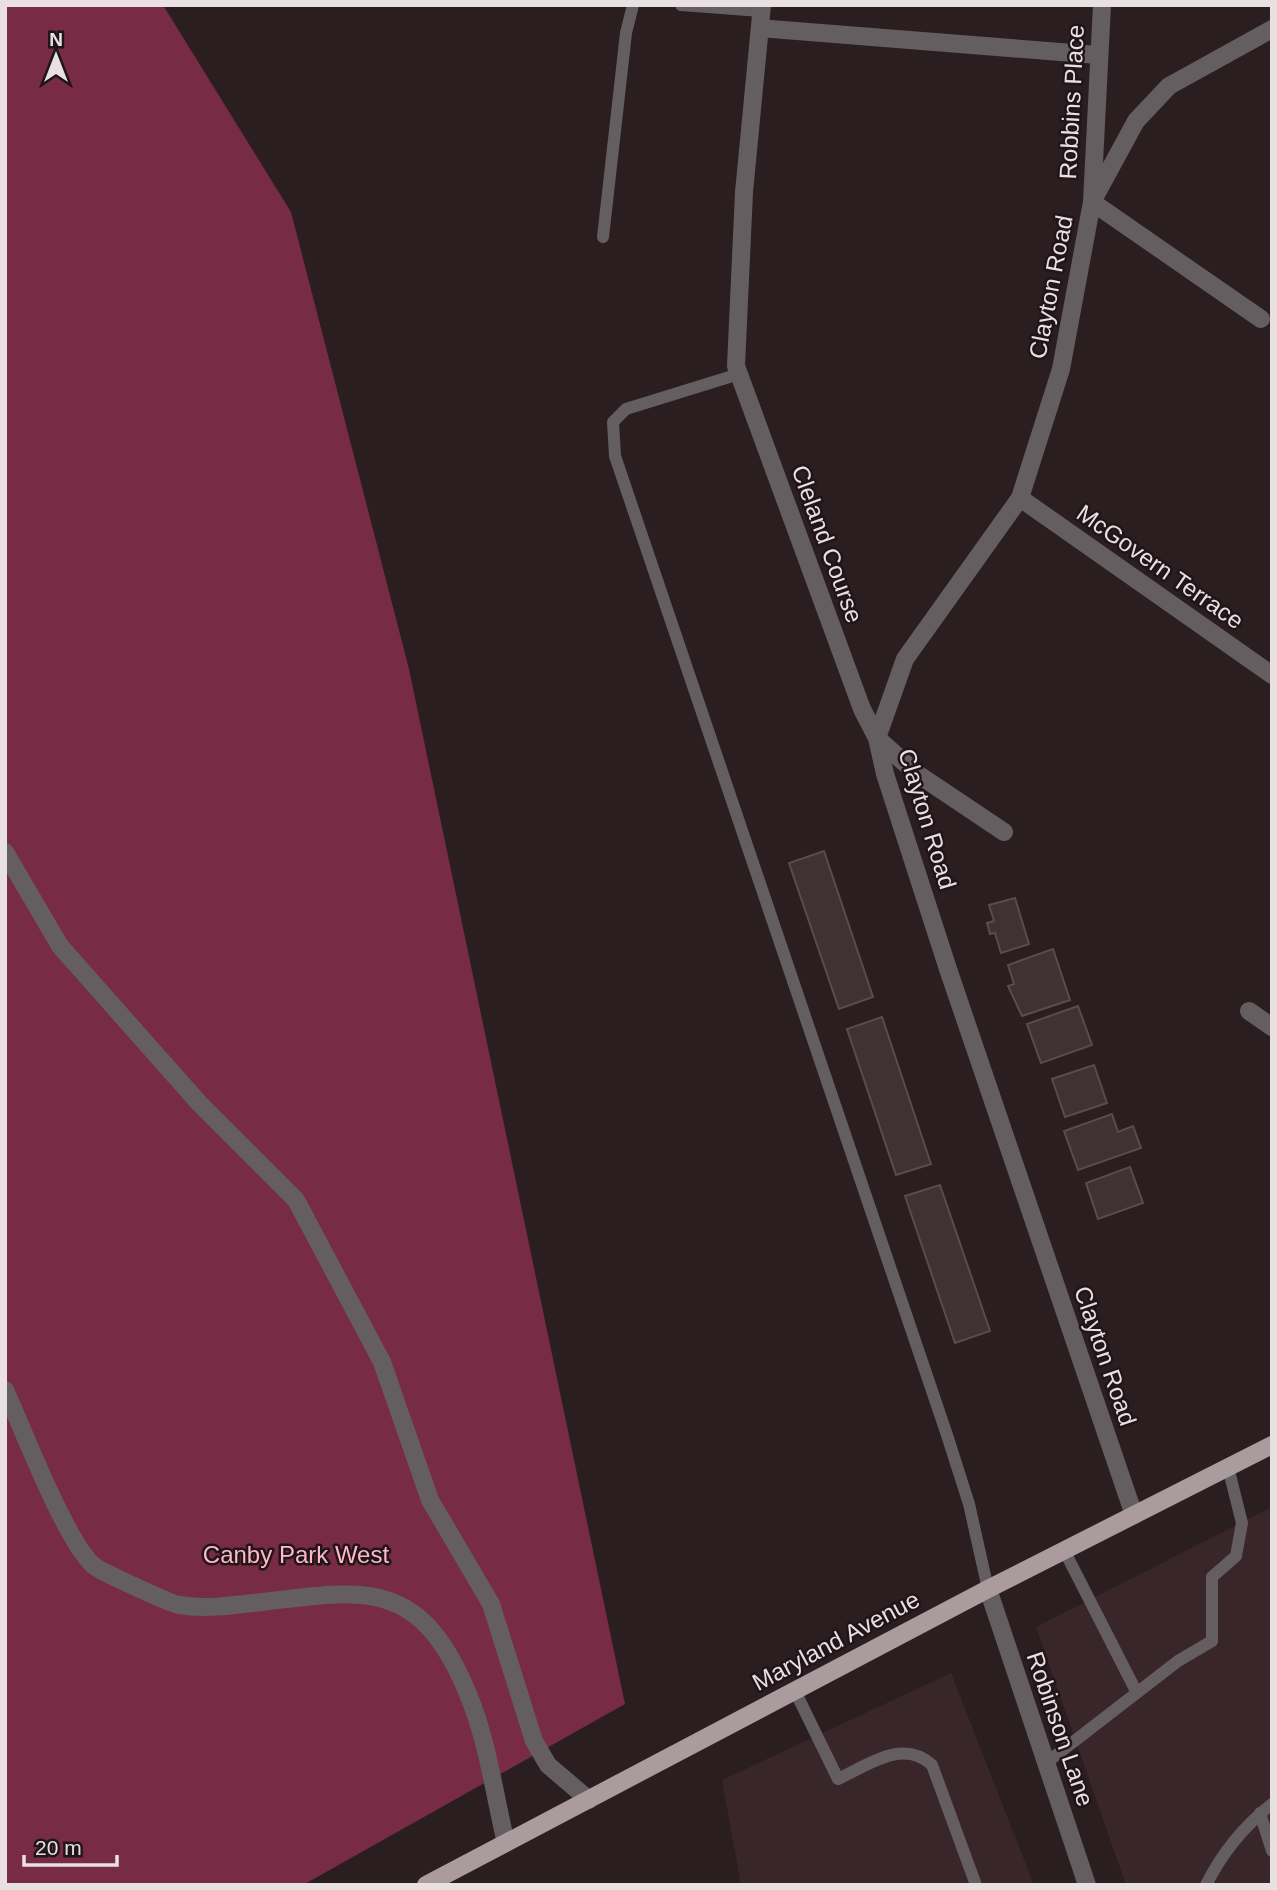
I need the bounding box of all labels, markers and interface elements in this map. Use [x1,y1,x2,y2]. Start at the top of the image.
north arrow [21,21,91,91]
street label: Robbins Place [1054,24,1089,180]
text: N [49,29,63,50]
street label: Clayton Road [1023,213,1078,361]
street label: Cleland Course [786,461,868,626]
street label: McGovern Terrace [1072,499,1249,634]
street label: Clayton Road [893,745,962,892]
street label: Clayton Road [1069,1283,1142,1429]
park label: Canby Park West [203,1541,389,1568]
street label: Maryland Avenue [748,1585,924,1696]
street label: Robinson Lane [1021,1648,1100,1810]
scale bar [24,1824,117,1868]
text: 20 m [35,1836,82,1859]

